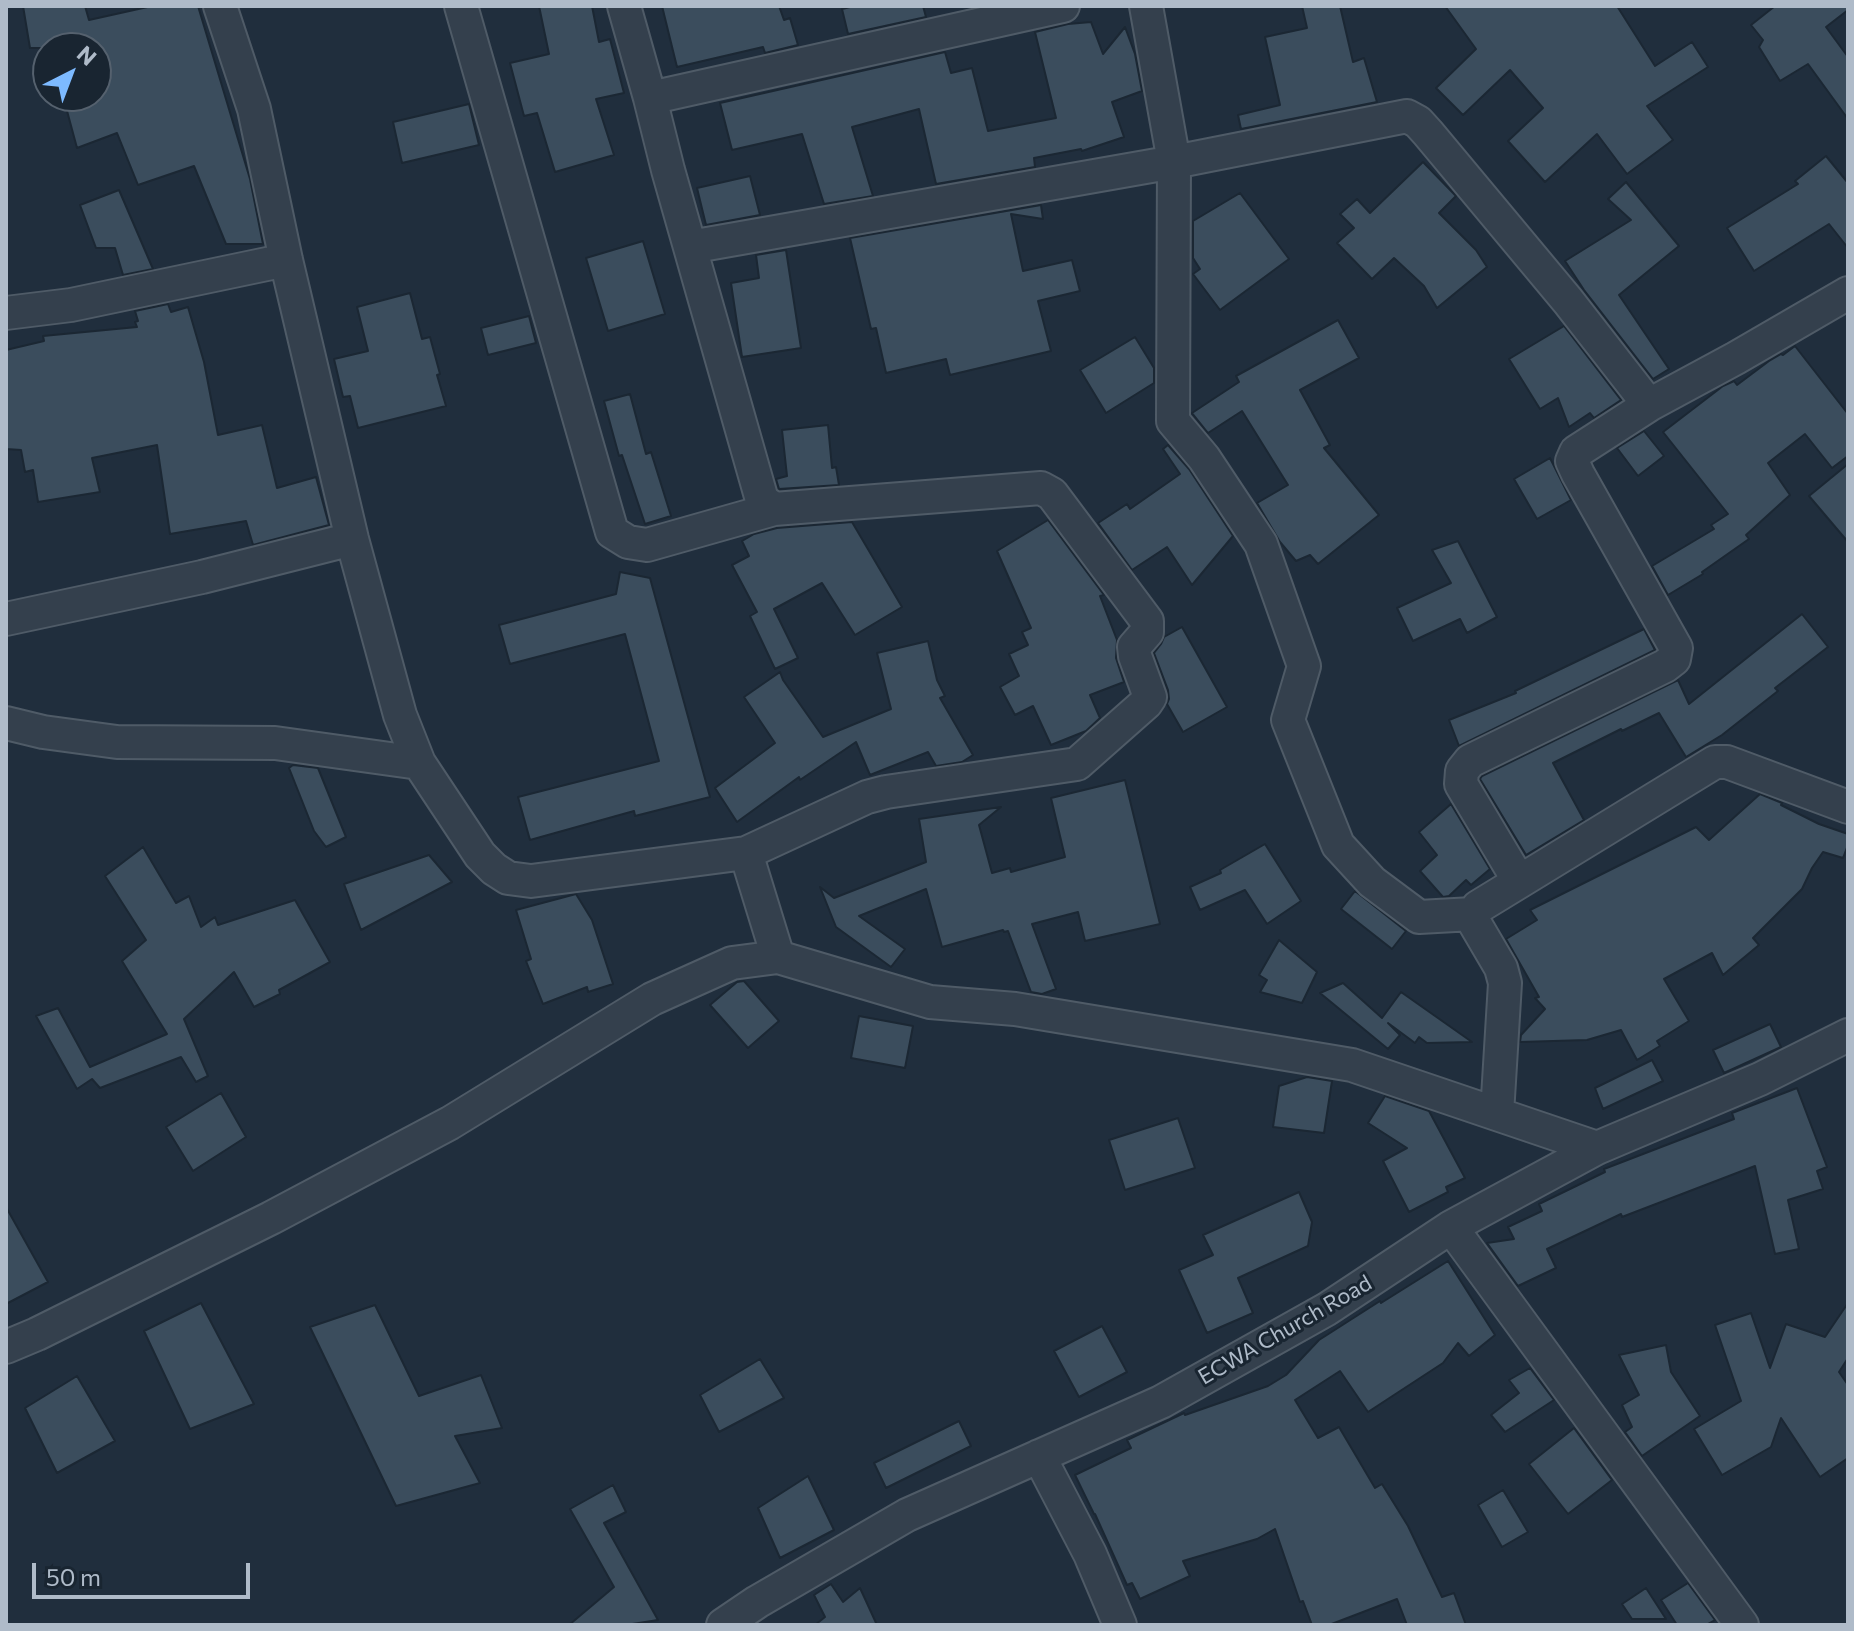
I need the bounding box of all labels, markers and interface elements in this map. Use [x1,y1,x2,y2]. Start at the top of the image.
north arrow [32,32,112,112]
text: N [72,40,102,71]
street label: ECWA Church Road [1194,1270,1376,1390]
scale bar [36,1547,254,1597]
text: 50 m [46,1562,101,1591]

